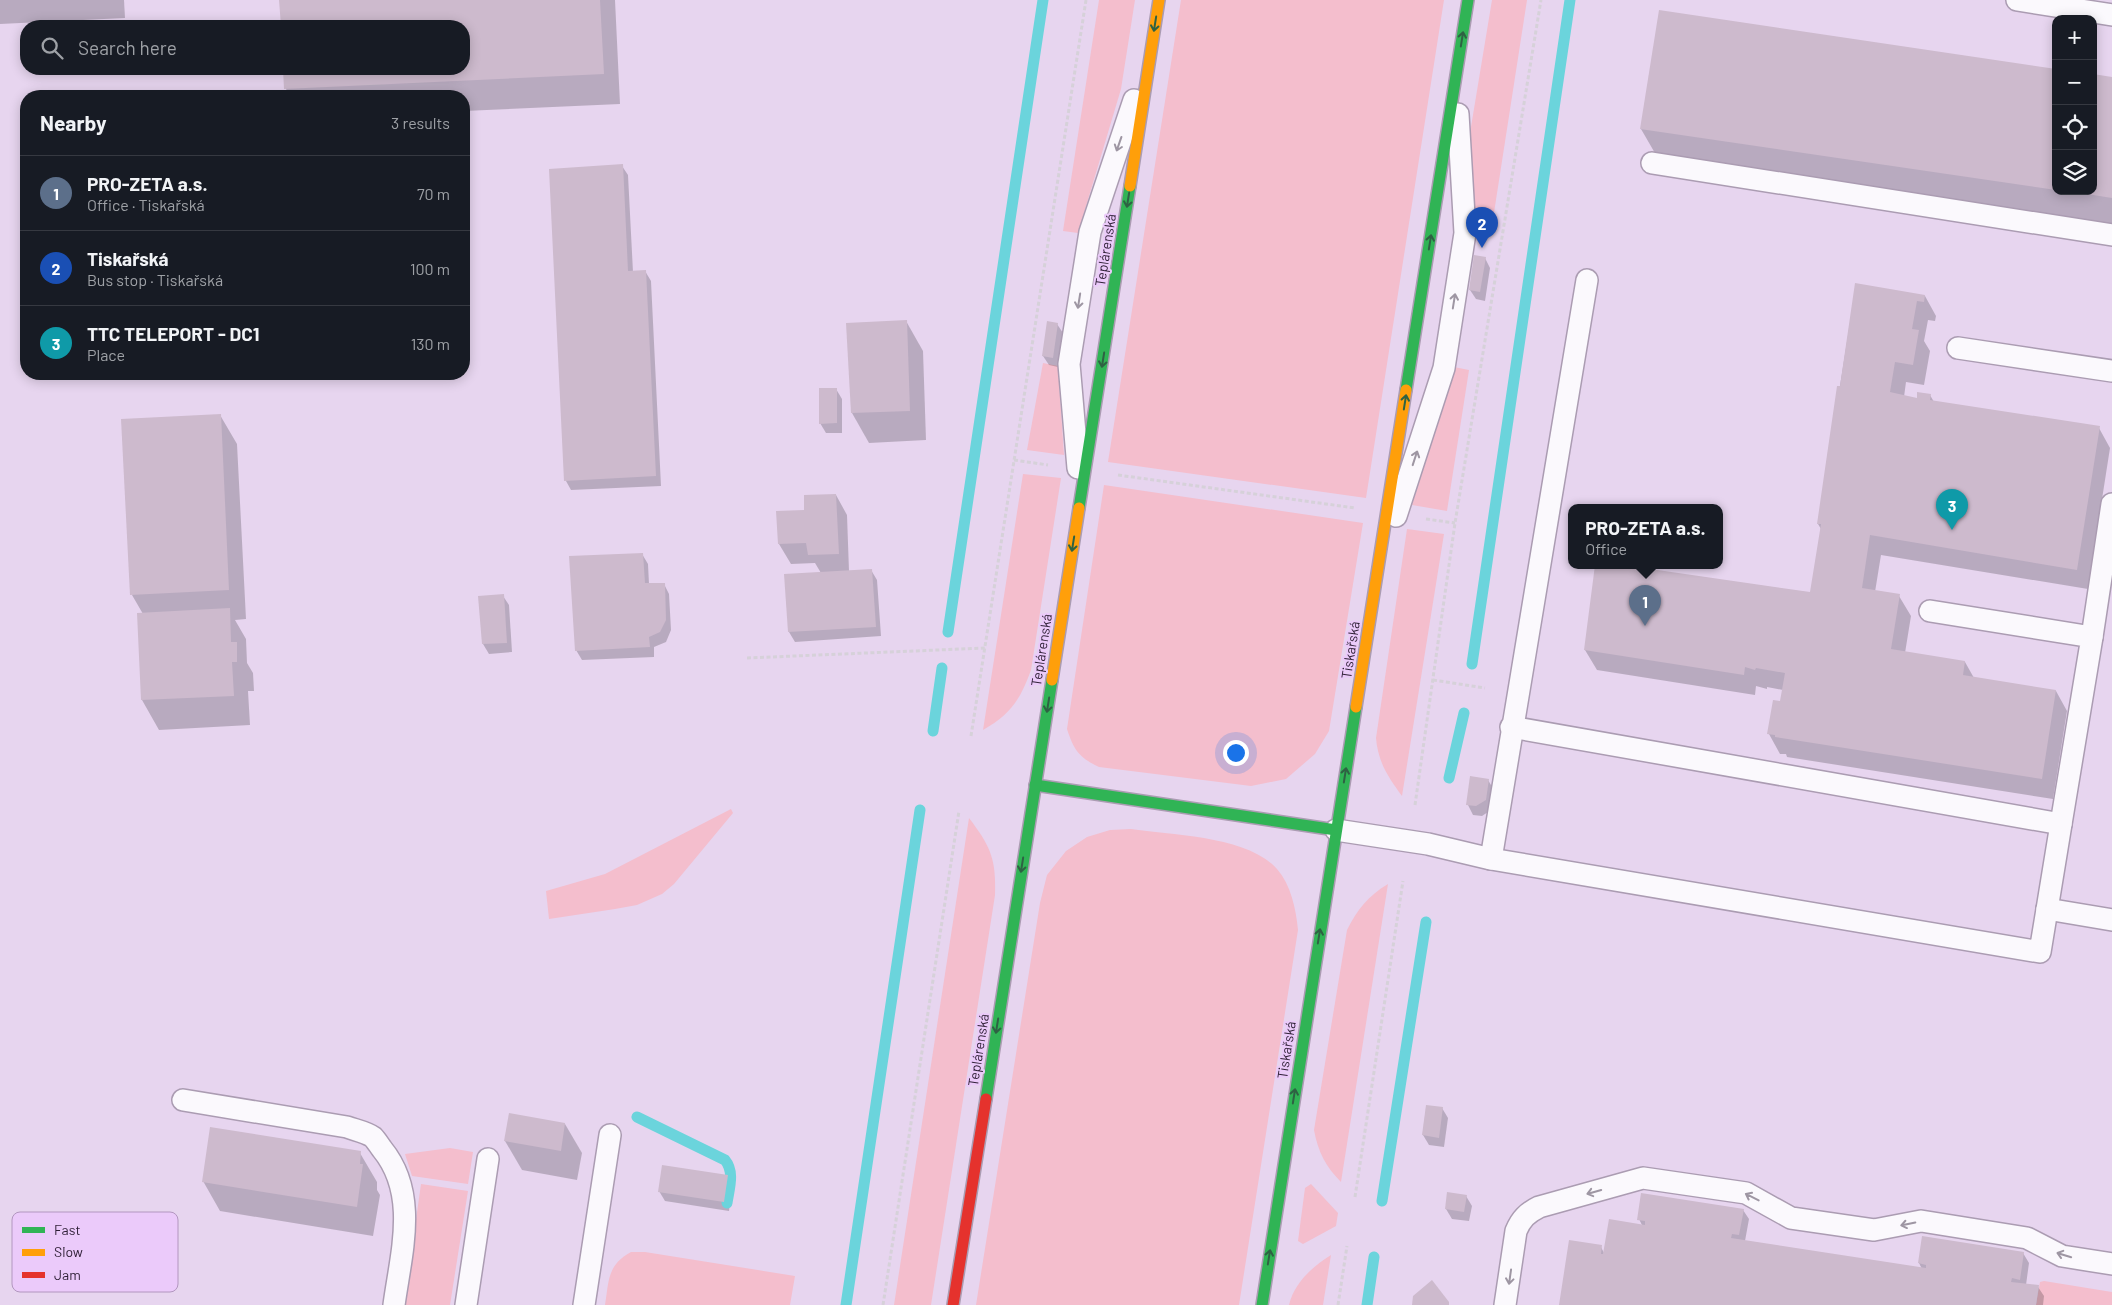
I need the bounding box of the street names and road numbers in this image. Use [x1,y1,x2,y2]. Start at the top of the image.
street label: Teplárenská [1091,212,1119,288]
street label: Teplárenská [1027,612,1055,688]
street label: Tiskařská [1337,620,1363,680]
street label: Teplárenská [964,1012,992,1088]
street label: Tiskařská [1273,1020,1299,1080]

